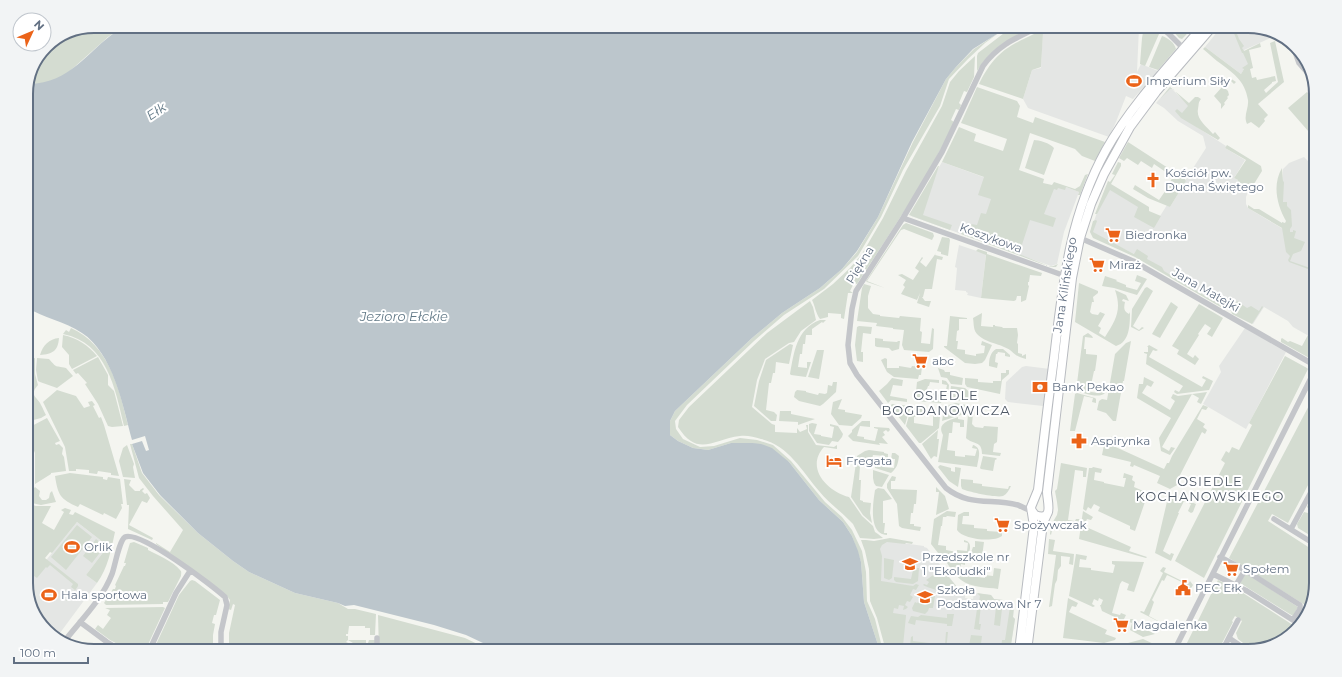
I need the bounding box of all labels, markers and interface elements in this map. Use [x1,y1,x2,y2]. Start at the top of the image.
north arrow [12,12,52,52]
text: N [31,17,47,33]
sports icon: Imperium Siły [1125,72,1143,90]
place label: Imperium Siły [1146,73,1231,88]
water label: Ełk [143,98,170,123]
place label: Kościół pw. Ducha Świętego [1165,165,1264,194]
church icon: Kościół pw. Ducha Świętego [1144,171,1162,189]
street label: Koszykowa [958,219,1025,256]
supermarket icon: Biedronka [1104,226,1122,244]
place label: Biedronka [1125,227,1187,242]
street label: Jana Kilińskiego [1049,236,1080,335]
street label: Piękna [842,243,877,286]
supermarket icon: Miraż [1088,256,1106,274]
place label: Miraż [1109,257,1141,272]
street label: Jana Matejki [1169,264,1243,315]
water label: Jezioro Ełckie [359,308,448,324]
supermarket icon: abc [911,352,929,370]
place label: abc [932,353,954,368]
bank icon: Bank Pekao [1031,378,1049,396]
place label: Bank Pekao [1052,379,1124,394]
district label: OSIEDLE BOGDANOWICZA [881,387,1011,418]
pharmacy icon: Aspirynka [1070,432,1088,450]
place label: Aspirynka [1091,433,1150,448]
hotel icon: Fregata [825,452,843,470]
place label: Fregata [846,453,892,468]
district label: OSIEDLE KOCHANOWSKIEGO [1136,473,1284,504]
supermarket icon: Spożywczak [993,516,1011,534]
place label: Spożywczak [1014,517,1088,532]
sports icon: Orlik [63,538,81,556]
place label: Orlik [84,539,113,554]
place label: Przedszkole nr 1 "Ekoludki" [922,549,1010,578]
school or university icon: Przedszkole nr 1 "Ekoludki" [901,555,919,573]
supermarket icon: Społem [1222,560,1240,578]
place label: Społem [1243,561,1289,576]
public building icon: PEC Ełk [1174,579,1192,597]
place label: PEC Ełk [1195,580,1243,595]
place label: Szkoła Podstawowa Nr 7 [937,582,1042,611]
sports icon: Hala sportowa [40,586,58,604]
place label: Hala sportowa [61,587,147,602]
school or university icon: Szkoła Podstawowa Nr 7 [916,588,934,606]
supermarket icon: Magdalenka [1112,616,1130,634]
place label: Magdalenka [1133,617,1208,632]
scale bar [14,639,88,665]
text: 100 m [20,645,56,660]

